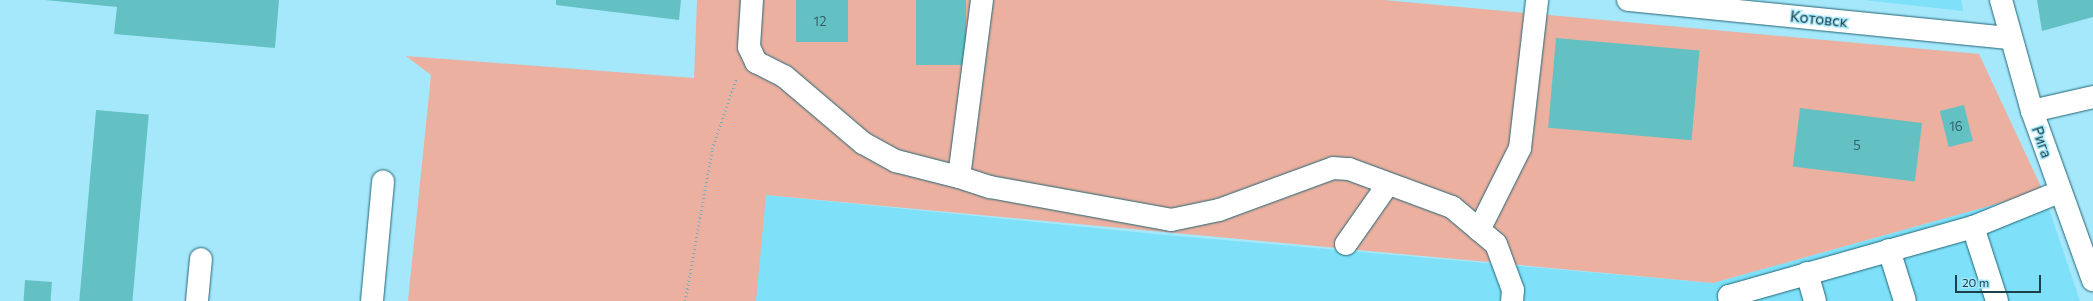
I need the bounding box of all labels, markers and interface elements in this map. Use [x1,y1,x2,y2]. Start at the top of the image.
street label: Котовск [1789,7,1849,31]
house number: 12 [814,13,826,29]
house number: 16 [1949,118,1963,134]
street label: Рига [2028,124,2056,160]
house number: 5 [1853,137,1861,153]
scale bar [1957,267,2043,293]
text: 20 m [1962,275,1989,289]

